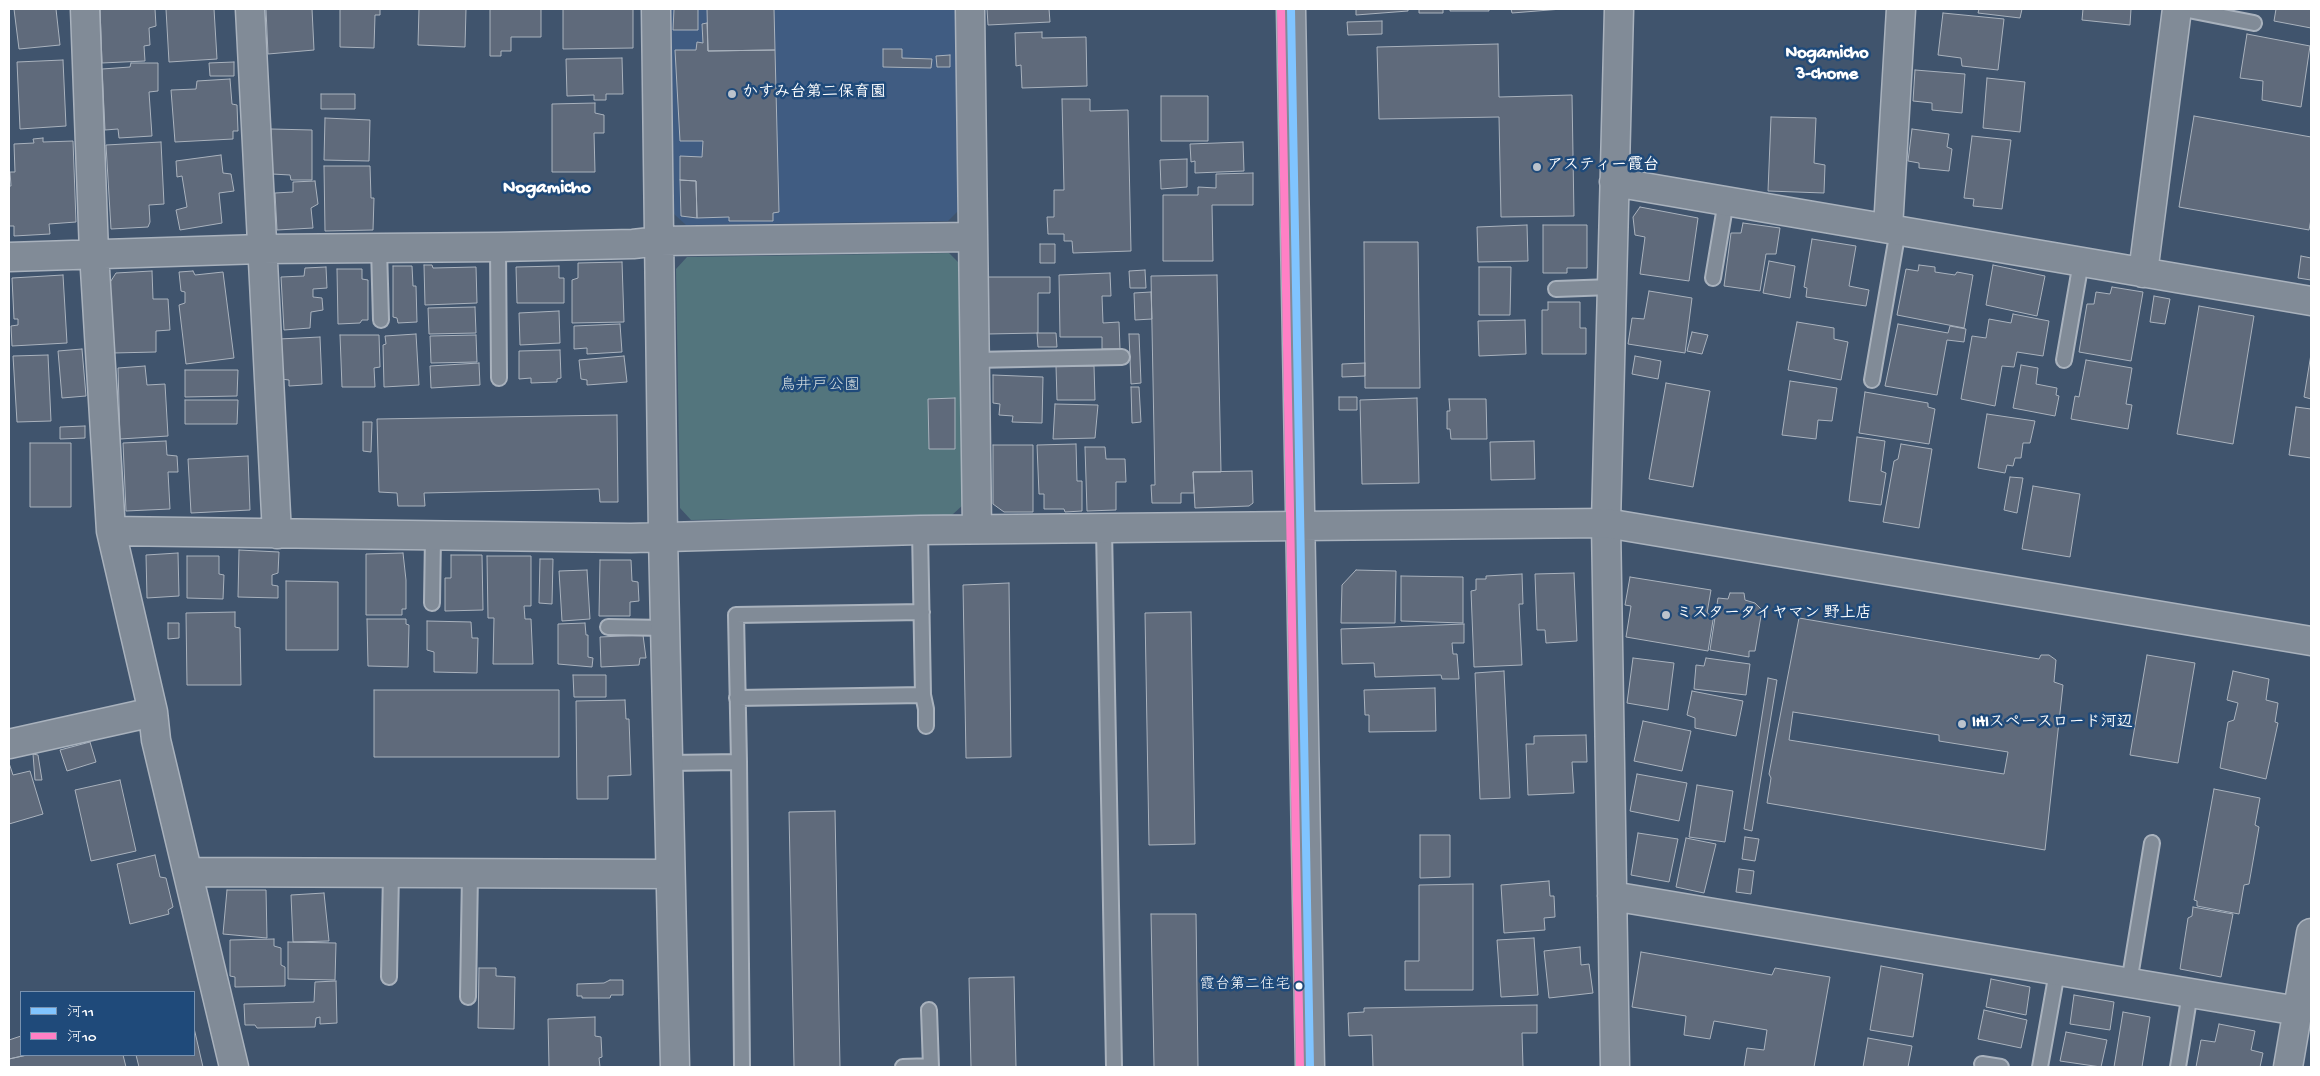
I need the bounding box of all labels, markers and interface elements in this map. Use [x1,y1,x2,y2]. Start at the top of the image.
district label: Nogamicho 3-chome [1785,43,1869,86]
place label: かすみ台第二保育園 [742,84,886,104]
marker: かすみ台第二保育園 [726,88,738,100]
place label: アスティー霞台 [1547,157,1659,177]
marker: アスティー霞台 [1531,161,1543,173]
district label: Nogamicho [503,178,591,200]
park label: 鳥井戸公園 [780,377,860,397]
place label: ミスタータイヤマン 野上店 [1676,605,1872,625]
marker: ミスタータイヤマン 野上店 [1660,609,1672,621]
place label: IHIスペースロード河辺 [1972,714,2133,734]
marker: IHIスペースロード河辺 [1956,718,1968,730]
place label: 霞台第二住宅 [1200,977,1290,995]
marker: 霞台第二住宅 [1294,981,1304,991]
legend [20,991,195,1056]
text: 河11 [67,1004,94,1022]
text: 河10 [67,1029,97,1047]

